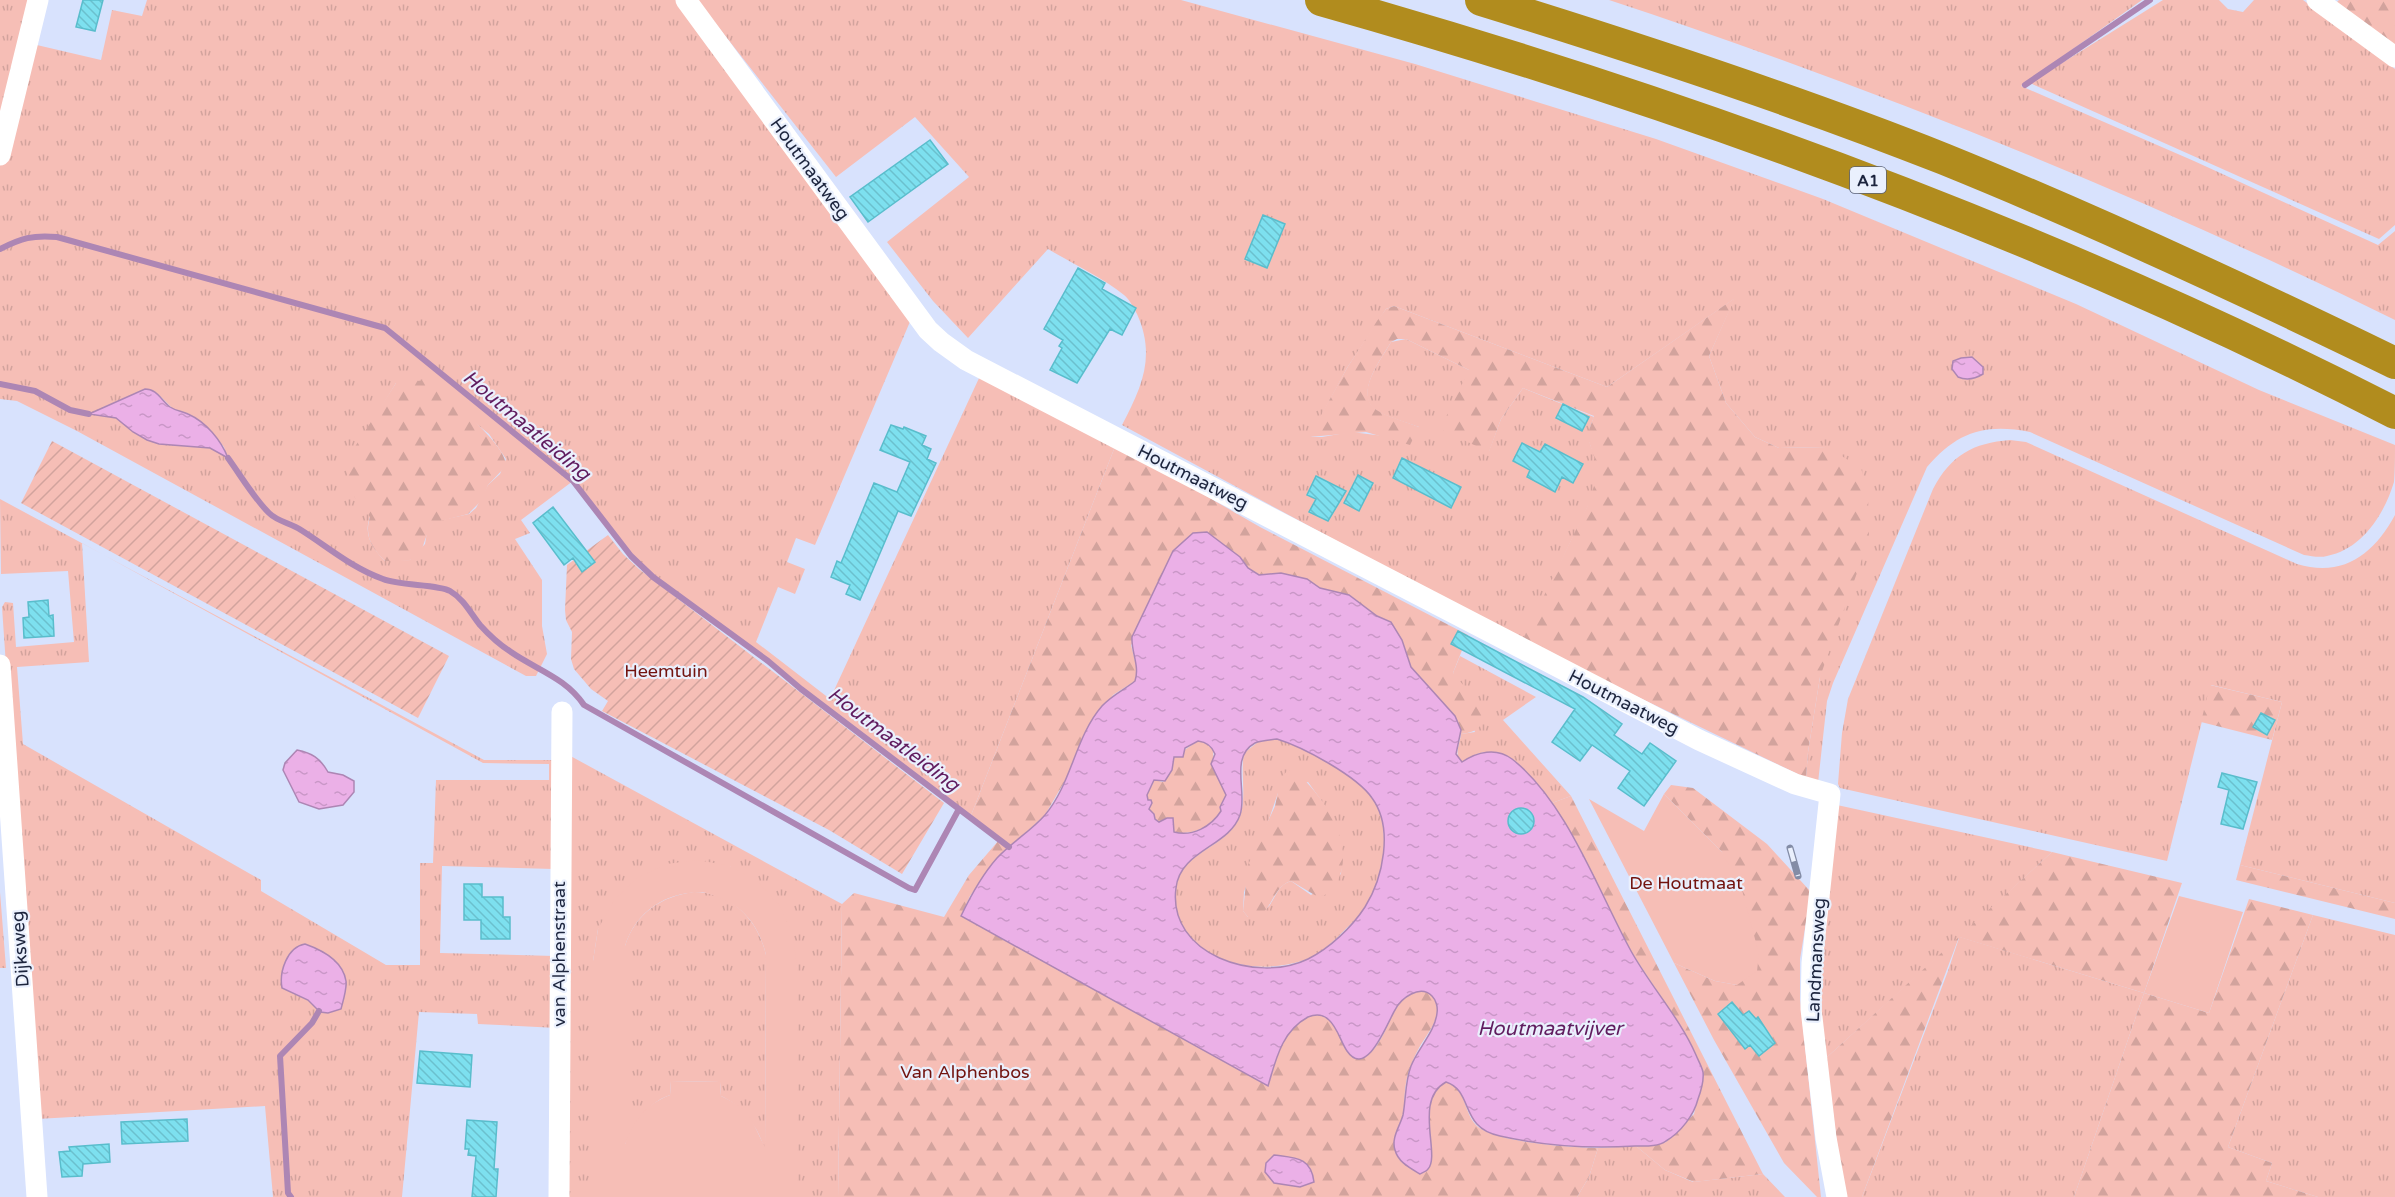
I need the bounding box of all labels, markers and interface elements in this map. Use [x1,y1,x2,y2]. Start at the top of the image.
street label: Houtmaatweg [766,114,854,224]
road number: A1 [1850,167,1886,193]
water label: Houtmaatleiding [458,366,596,487]
street label: Houtmaatweg [1134,440,1252,514]
park label: Heemtuin [624,660,708,682]
street label: Houtmaatweg [1565,665,1683,739]
water label: Houtmaatleiding [823,682,965,798]
park label: De Houtmaat [1629,872,1743,894]
street label: van Alphenstraat [548,881,570,1027]
street label: Landmansweg [1802,897,1830,1023]
street label: Dijksweg [6,910,34,988]
water label: Houtmaatvijver [1477,1017,1625,1041]
park label: Van Alphenbos [900,1061,1030,1083]

